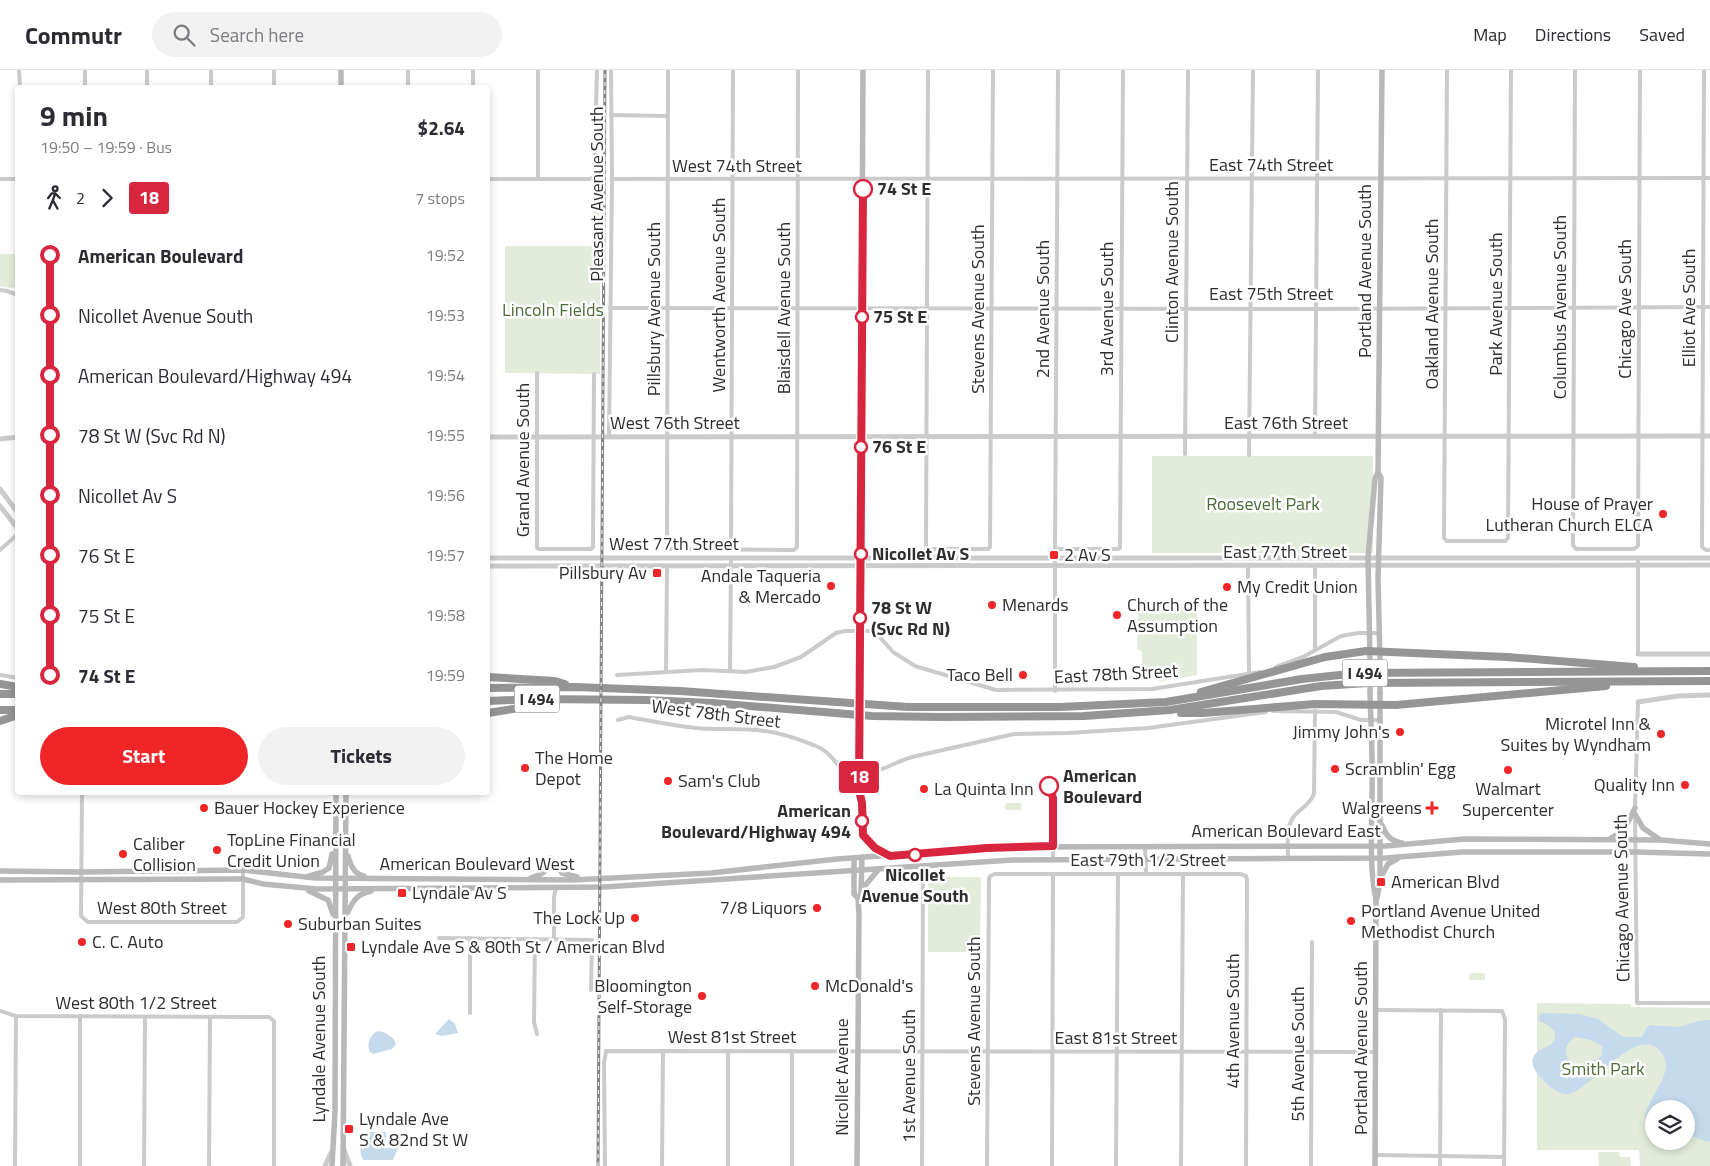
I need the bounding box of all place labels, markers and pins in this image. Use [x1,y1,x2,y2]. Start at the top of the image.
place label: 74 St E [877,175,931,202]
marker: 74 St E [853,179,873,199]
place label: 75 St E [873,303,927,330]
marker: 75 St E [855,310,869,324]
place label: 76 St E [872,433,926,460]
marker: 76 St E [854,440,868,454]
place label: House of Prayer Lutheran Church ELCA [1486,490,1653,538]
marker: House of Prayer Lutheran Church ELCA [1657,508,1669,520]
place label: Nicollet Av S [872,540,970,567]
place label: 2 Av S [1064,541,1111,568]
marker: Nicollet Av S [854,547,868,561]
marker: 2 Av S [1048,549,1060,561]
place label: Pillsbury Av [559,559,647,586]
place label: Andale Taqueria & Mercado [701,562,821,610]
marker: Pillsbury Av [651,567,663,579]
place label: My Credit Union [1237,573,1358,600]
marker: Andale Taqueria & Mercado [825,580,837,592]
marker: My Credit Union [1221,581,1233,593]
place label: Menards [1002,591,1069,618]
place label: Church of the Assumption [1127,591,1228,639]
place label: 78 St W (Svc Rd N) [871,594,950,642]
marker: Menards [986,599,998,611]
marker: Church of the Assumption [1111,609,1123,621]
marker: 78 St W (Svc Rd N) [853,611,867,625]
place label: Taco Bell [946,661,1013,688]
marker: Taco Bell [1017,669,1029,681]
place label: Microtel Inn & Suites by Wyndham [1500,710,1652,758]
place label: Jimmy John's [1292,718,1390,745]
marker: Jimmy John's [1394,726,1406,738]
marker: Microtel Inn & Suites by Wyndham [1655,728,1667,740]
place label: The Home Depot [535,744,613,792]
place label: Scramblin' Egg [1345,755,1456,782]
marker: The Home Depot [519,762,531,774]
place label: American Boulevard [1063,762,1142,810]
marker: Scramblin' Egg [1329,763,1341,775]
marker: Walmart Supercenter [1502,764,1514,776]
place label: Sam's Club [678,767,761,794]
place label: Quality Inn [1594,771,1675,798]
marker: Sam's Club [662,775,674,787]
place label: La Quinta Inn [934,775,1034,802]
place label: Walmart Supercenter [1462,775,1554,823]
marker: American Boulevard [1039,776,1059,796]
marker: Quality Inn [1679,779,1691,791]
marker: La Quinta Inn [918,783,930,795]
place label: Bauer Hockey Experience [214,794,405,821]
place label: Walgreens [1342,794,1422,821]
place label: American Boulevard/Highway 494 [661,797,851,845]
marker: Bauer Hockey Experience [198,802,210,814]
marker: Walgreens [1426,802,1438,814]
marker: American Boulevard/Highway 494 [855,814,869,828]
place label: TopLine Financial Credit Union [227,826,356,874]
place label: Caliber Collision [133,830,196,878]
marker: TopLine Financial Credit Union [211,844,223,856]
marker: Caliber Collision [117,848,129,860]
marker: Nicollet Avenue South [908,848,922,862]
place label: Nicollet Avenue South [861,861,969,909]
place label: American Blvd [1391,868,1500,895]
marker: American Blvd [1375,876,1387,888]
place label: Lyndale Av S [412,879,507,906]
marker: Lyndale Av S [396,887,408,899]
place label: 7/8 Liquors [720,894,807,921]
place label: Portland Avenue United Methodist Church [1361,897,1540,945]
marker: 7/8 Liquors [811,902,823,914]
place label: The Lock Up [533,904,625,931]
place label: Suburban Suites [298,910,422,937]
marker: The Lock Up [629,912,641,924]
marker: Portland Avenue United Methodist Church [1345,915,1357,927]
marker: Suburban Suites [282,918,294,930]
place label: C. C. Auto [92,928,163,955]
place label: Lyndale Ave S & 80th St / American Blvd [361,933,665,960]
marker: C. C. Auto [76,936,88,948]
marker: Lyndale Ave S & 80th St / American Blvd [345,941,357,953]
place label: Bloomington Self-Storage [594,972,692,1020]
place label: McDonald's [825,972,913,999]
marker: McDonald's [809,980,821,992]
marker: Bloomington Self-Storage [696,990,708,1002]
place label: Lyndale Ave S & 82nd St W [359,1105,468,1153]
marker: Lyndale Ave S & 82nd St W [343,1123,355,1135]

